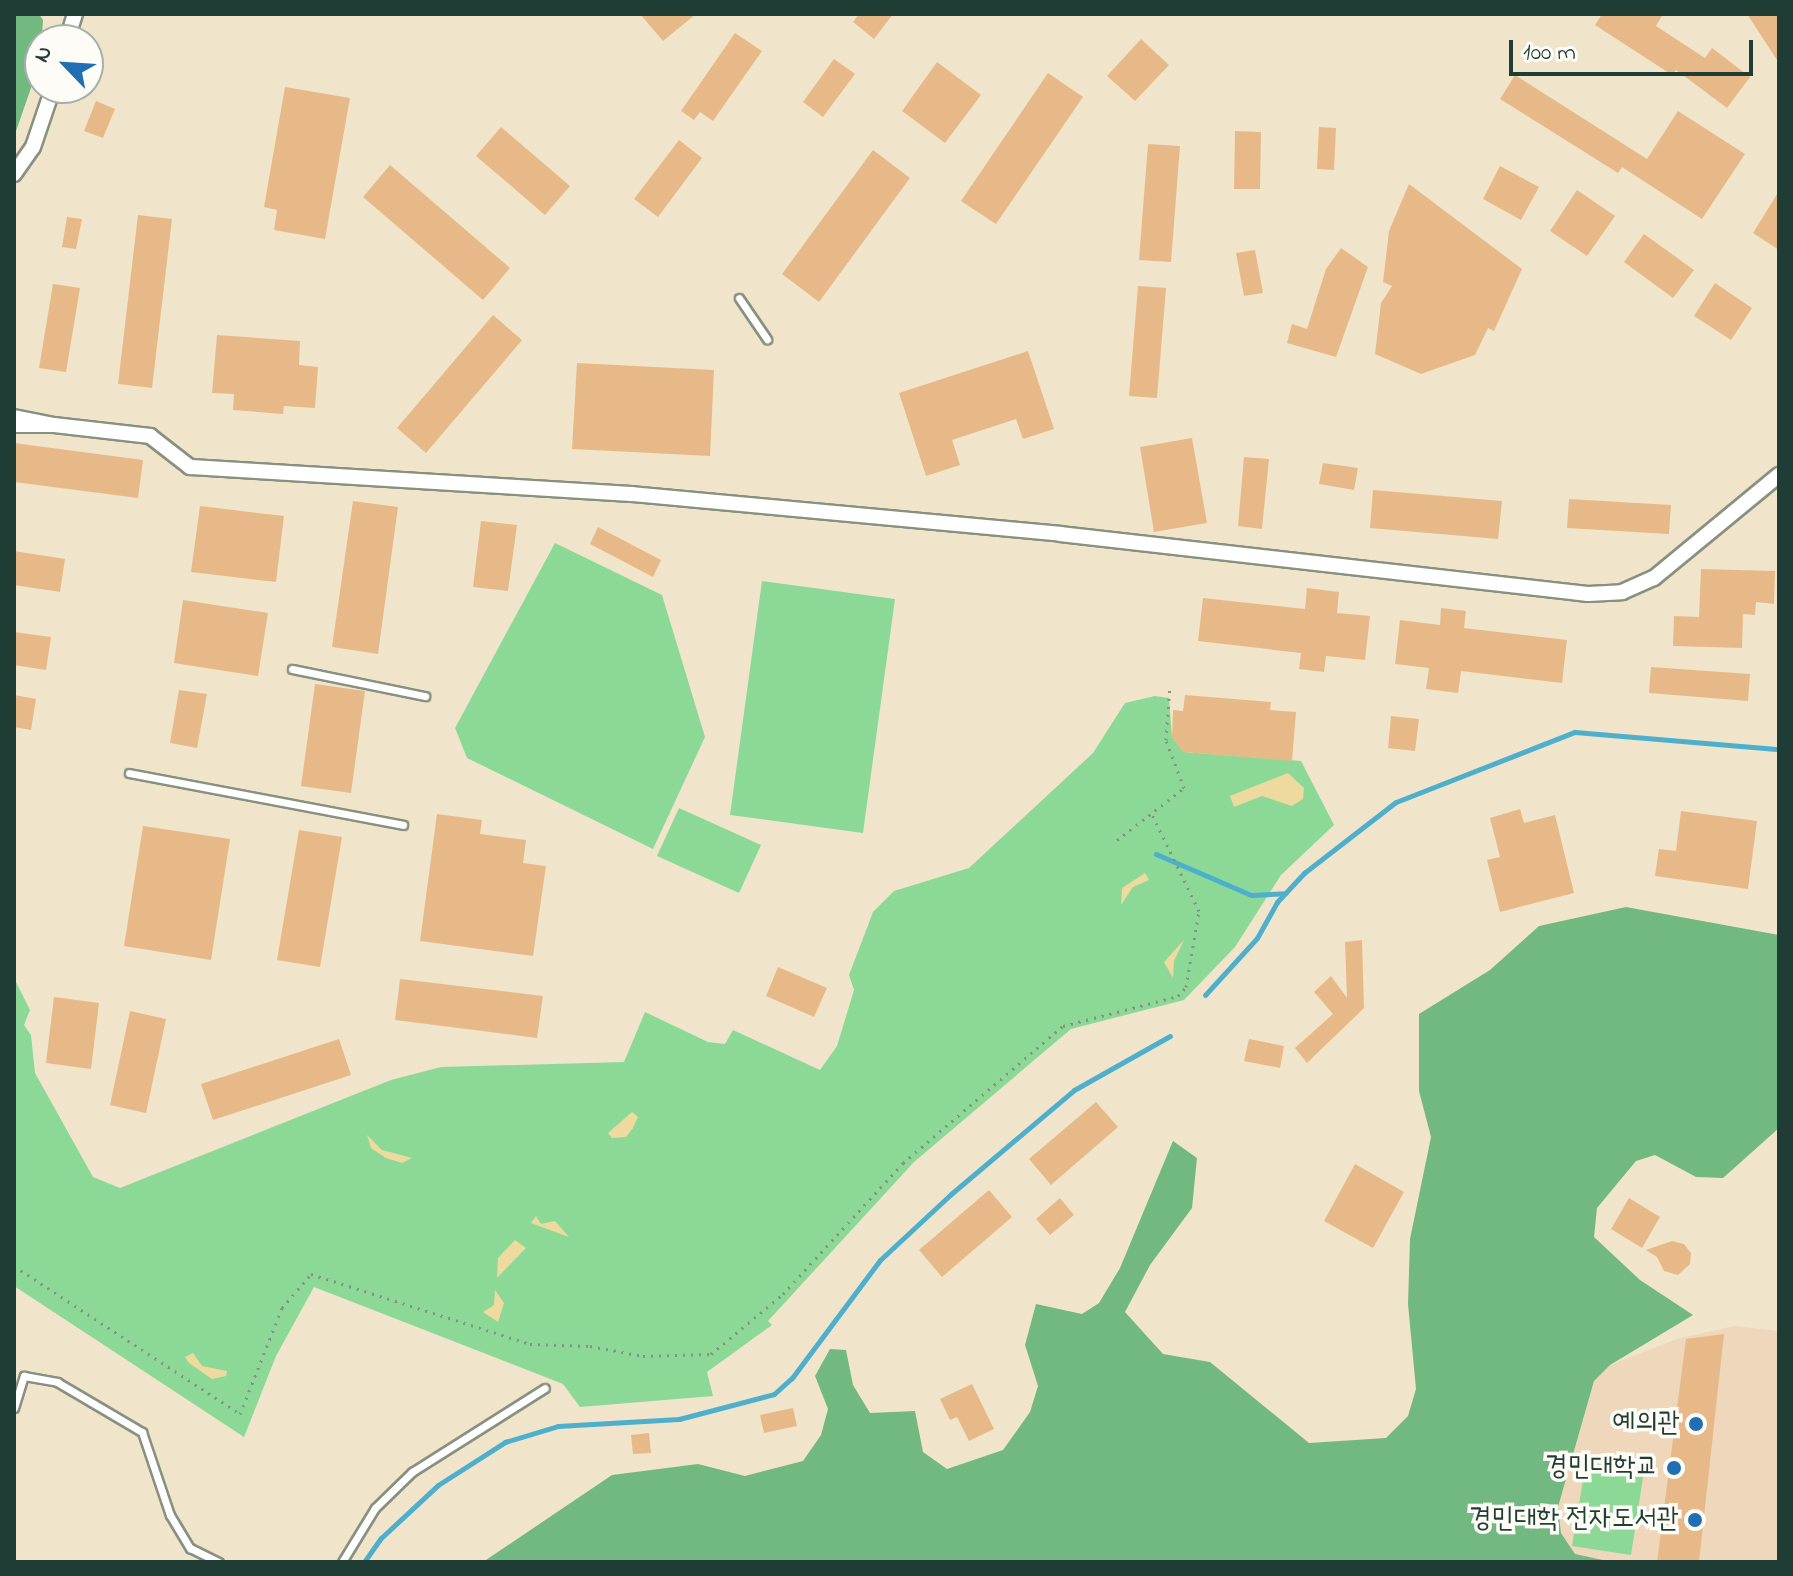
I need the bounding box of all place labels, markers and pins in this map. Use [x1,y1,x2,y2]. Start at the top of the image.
place label: 예의관 [1612,1407,1680,1441]
marker: 예의관 [1687,1415,1705,1433]
place label: 경민대학교 [1545,1451,1658,1485]
marker: 경민대학교 [1665,1459,1683,1477]
place label: 경민대학 전자도서관 [1469,1503,1679,1537]
marker: 경민대학 전자도서관 [1686,1511,1704,1529]

